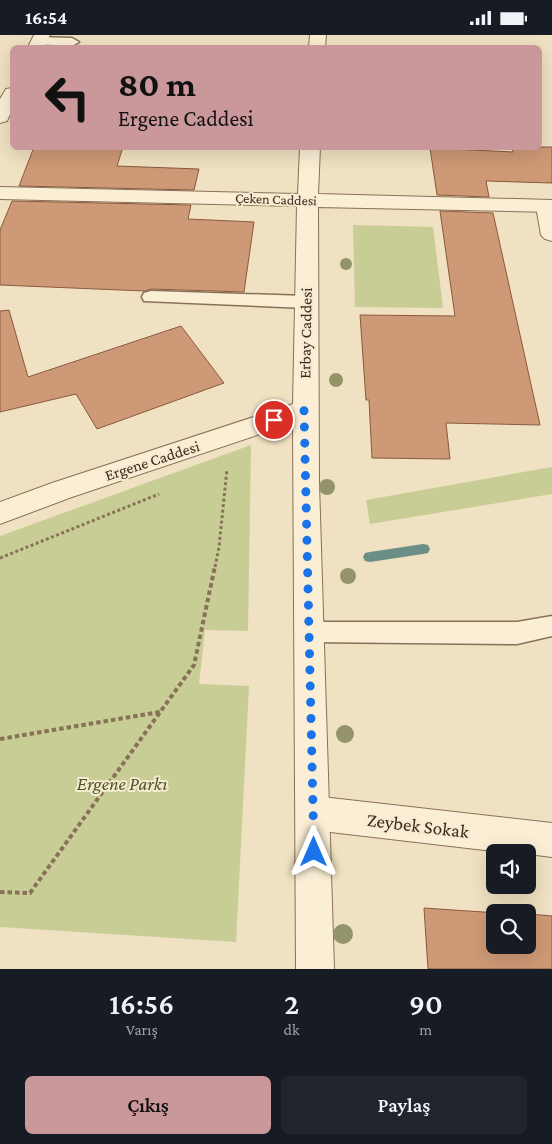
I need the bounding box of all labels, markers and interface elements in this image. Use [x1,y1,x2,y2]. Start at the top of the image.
text: 16:54 [25,7,67,28]
icon: left [35,65,100,130]
text: 80 m [118,65,196,104]
text: Ergene Caddesi [118,106,253,131]
street label: Çeken Caddesi [235,190,318,208]
street label: Erbay Caddesi [296,287,316,379]
pin [253,399,295,441]
icon: arrive [260,406,288,434]
street label: Ergene Caddesi [103,437,202,485]
park label: Ergene Parkı [77,773,167,794]
street label: Zeybek Sokak [366,809,471,842]
position arrow [287,825,339,877]
map controls [486,844,536,954]
button: sound [486,844,536,894]
button: search [486,904,536,954]
text: 16:56 [109,987,174,1020]
text: 2 [284,987,299,1020]
text: 90 [409,987,443,1020]
text: Varış [126,1021,158,1038]
text: dk [284,1021,300,1038]
text: m [419,1021,432,1038]
button: Çıkış [25,1076,271,1134]
button: Paylaş [281,1076,527,1134]

